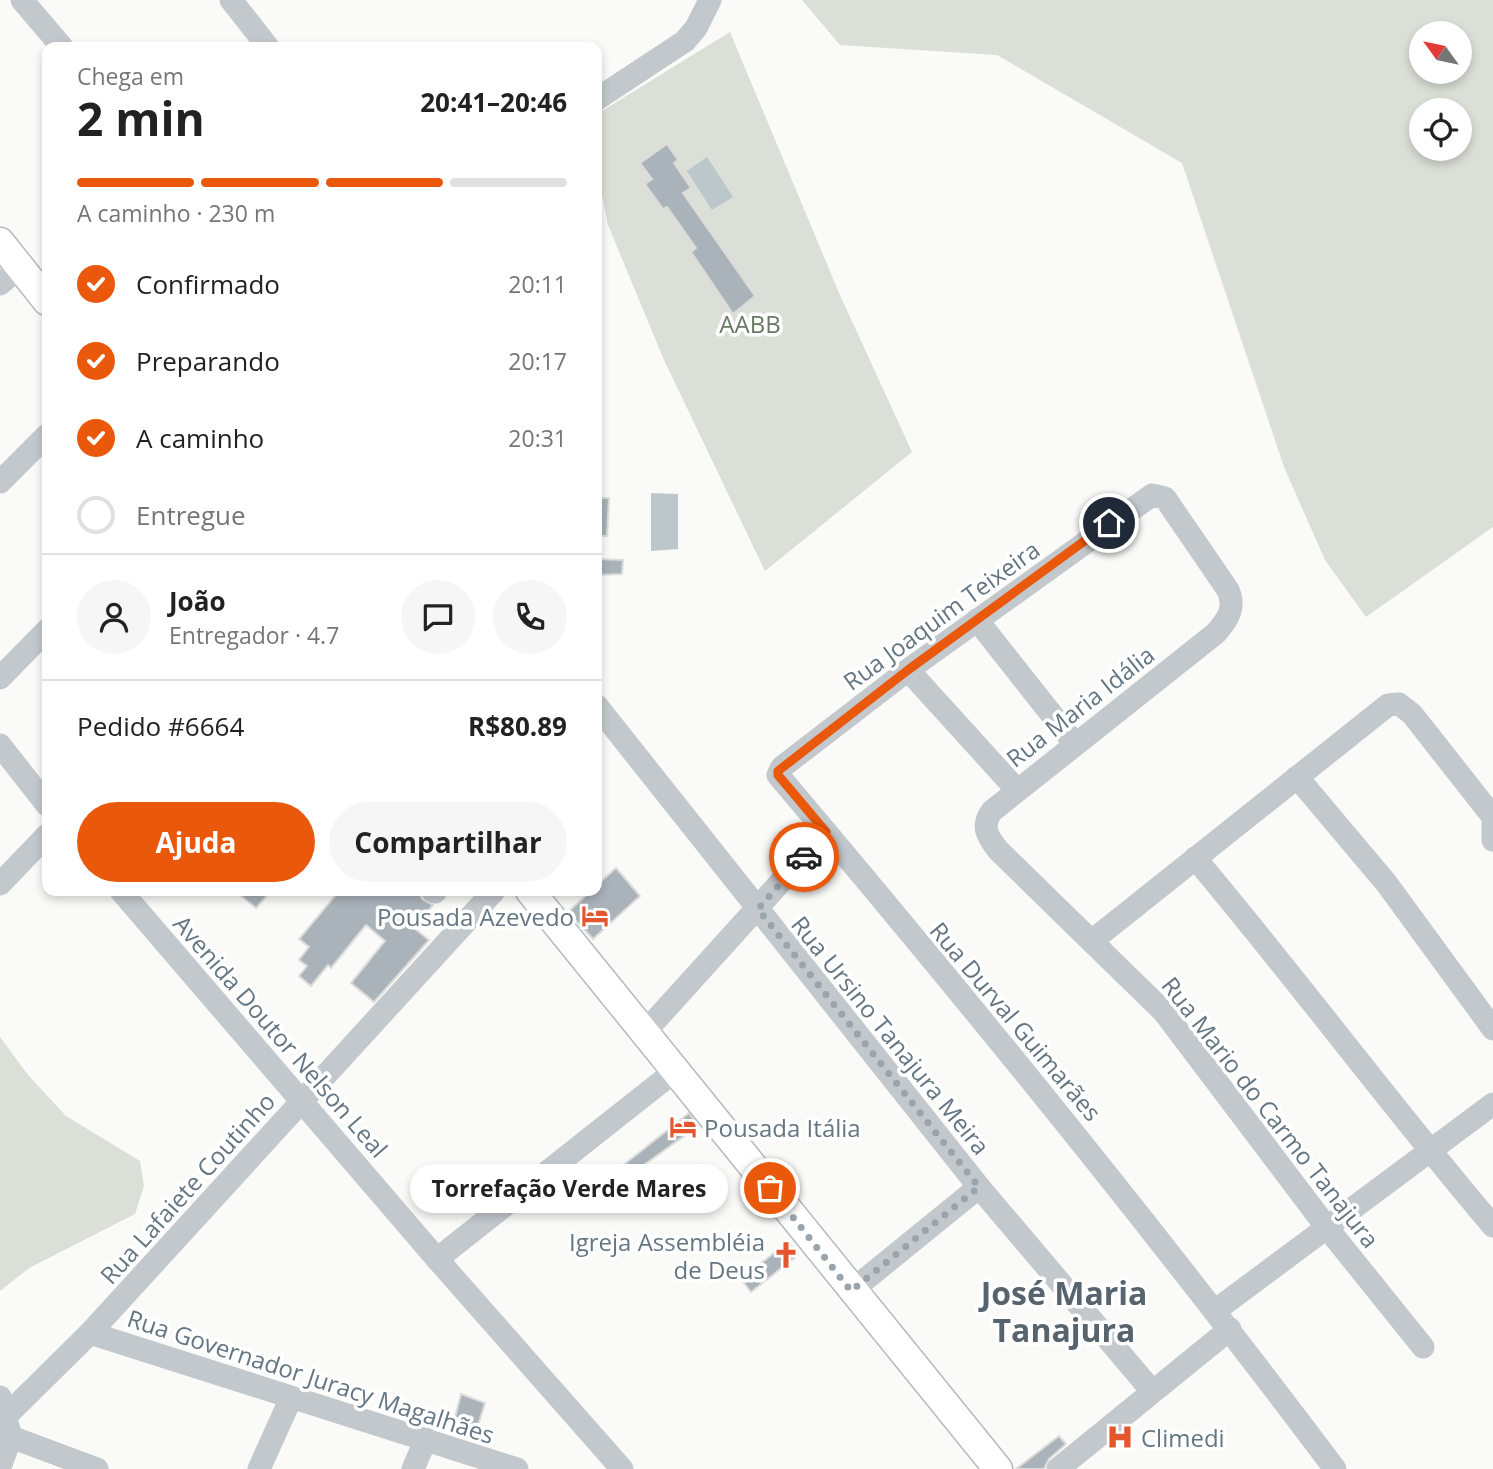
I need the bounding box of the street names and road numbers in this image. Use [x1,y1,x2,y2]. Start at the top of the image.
street label: Rua Joaquim Teixeira [836,533,1046,697]
street label: Rua Maria Idália [999,638,1161,774]
street label: Avenida Doutor Nelson Leal [166,908,396,1164]
street label: Rua Ursino Tanajura Meira [784,909,998,1161]
street label: Rua Durval Guimarães [923,914,1109,1128]
street label: Rua Mario do Carmo Tanajura [1155,970,1387,1254]
street label: Rua Lafaiete Coutinho [92,1085,282,1291]
street label: Rua Governador Juracy Magalhães [123,1301,499,1451]

